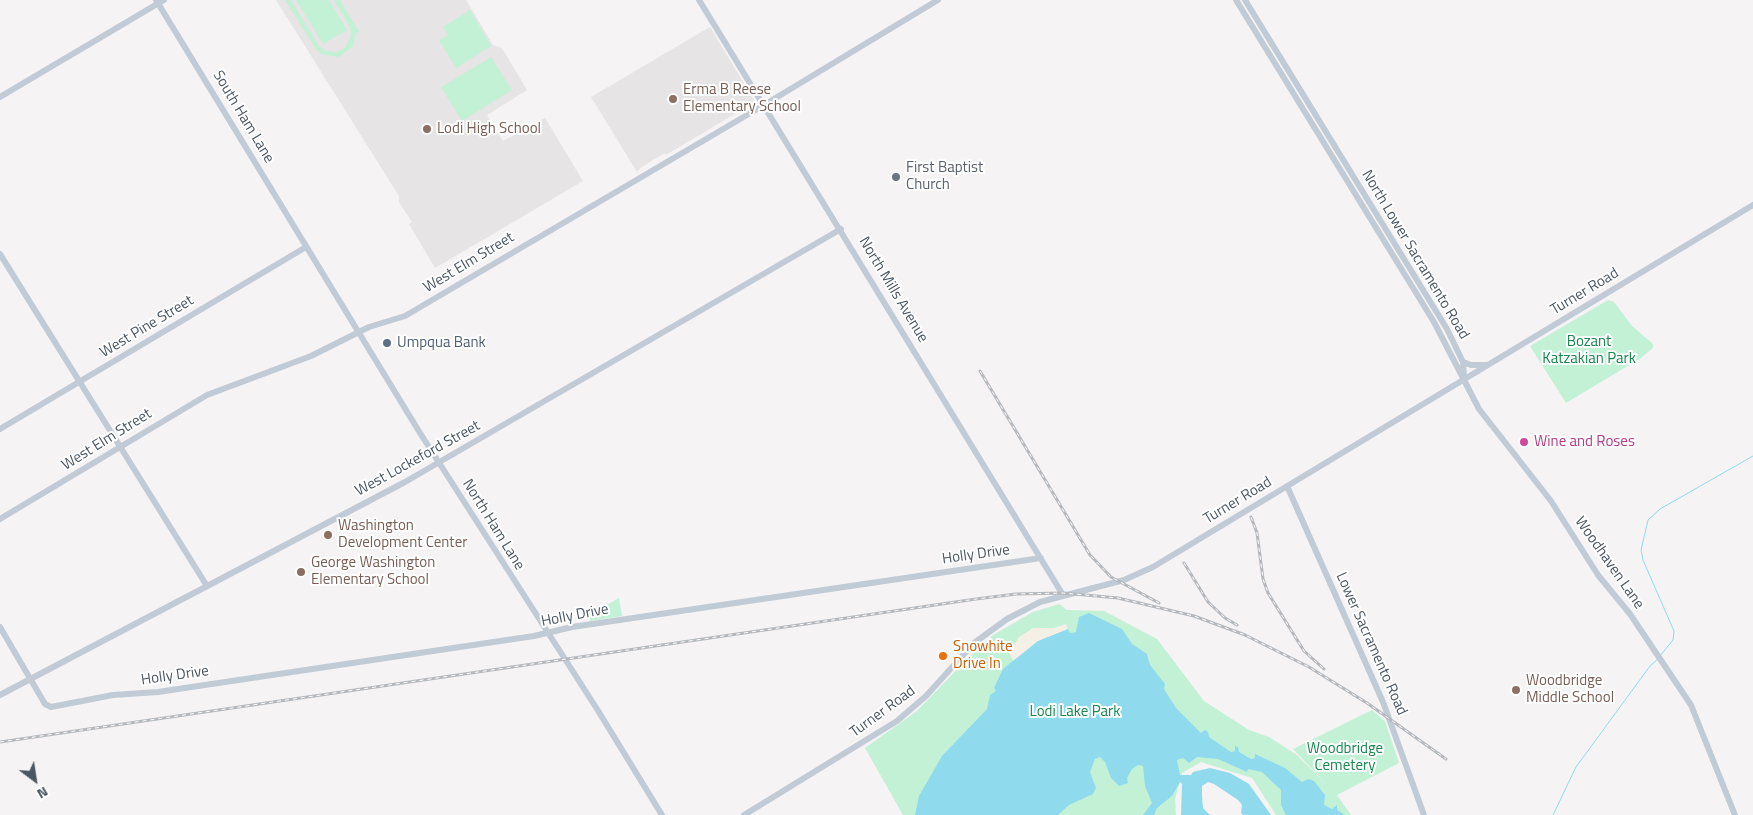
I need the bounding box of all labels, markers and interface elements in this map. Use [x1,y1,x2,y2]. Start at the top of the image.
street label: South Ham Lane [208,68,278,166]
place label: Erma B Reese Elementary School [683,81,801,116]
marker: Erma B Reese Elementary School [667,93,679,105]
place label: Lodi High School [437,120,541,138]
marker: Lodi High School [421,123,433,135]
place label: First Baptist Church [906,159,983,194]
street label: North Lower Sacramento Road [1357,167,1473,343]
marker: First Baptist Church [890,171,902,183]
street label: West Elm Street [420,229,518,297]
street label: North Mills Avenue [854,234,932,346]
street label: Turner Road [1548,265,1622,319]
street label: West Pine Street [97,292,197,362]
park label: Bozant Katzakian Park [1542,333,1636,368]
place label: Umpqua Bank [397,334,486,352]
marker: Umpqua Bank [381,337,393,349]
street label: West Elm Street [59,405,155,475]
street label: West Lockeford Street [352,417,484,501]
place label: Wine and Roses [1534,433,1635,451]
marker: Wine and Roses [1518,436,1530,448]
street label: Turner Road [1201,474,1275,528]
street label: North Ham Lane [458,476,528,574]
street label: Woodhaven Lane [1570,513,1648,613]
place label: Washington Development Center [338,517,467,552]
marker: Washington Development Center [322,529,334,541]
street label: Holly Drive [941,541,1011,569]
place label: George Washington Elementary School [311,554,435,589]
marker: George Washington Elementary School [295,566,307,578]
street label: Lower Sacramento Road [1331,570,1411,718]
street label: Holly Drive [540,601,610,631]
place label: Snowhite Drive In [953,638,1013,673]
marker: Snowhite Drive In [937,650,949,662]
street label: Holly Drive [140,662,210,690]
place label: Woodbridge Middle School [1526,672,1614,707]
street label: Turner Road [847,682,919,742]
marker: Woodbridge Middle School [1510,684,1522,696]
park label: Lodi Lake Park [1030,703,1120,721]
park label: Woodbridge Cemetery [1307,740,1383,775]
north arrow [10,755,60,805]
text: N [33,782,53,805]

